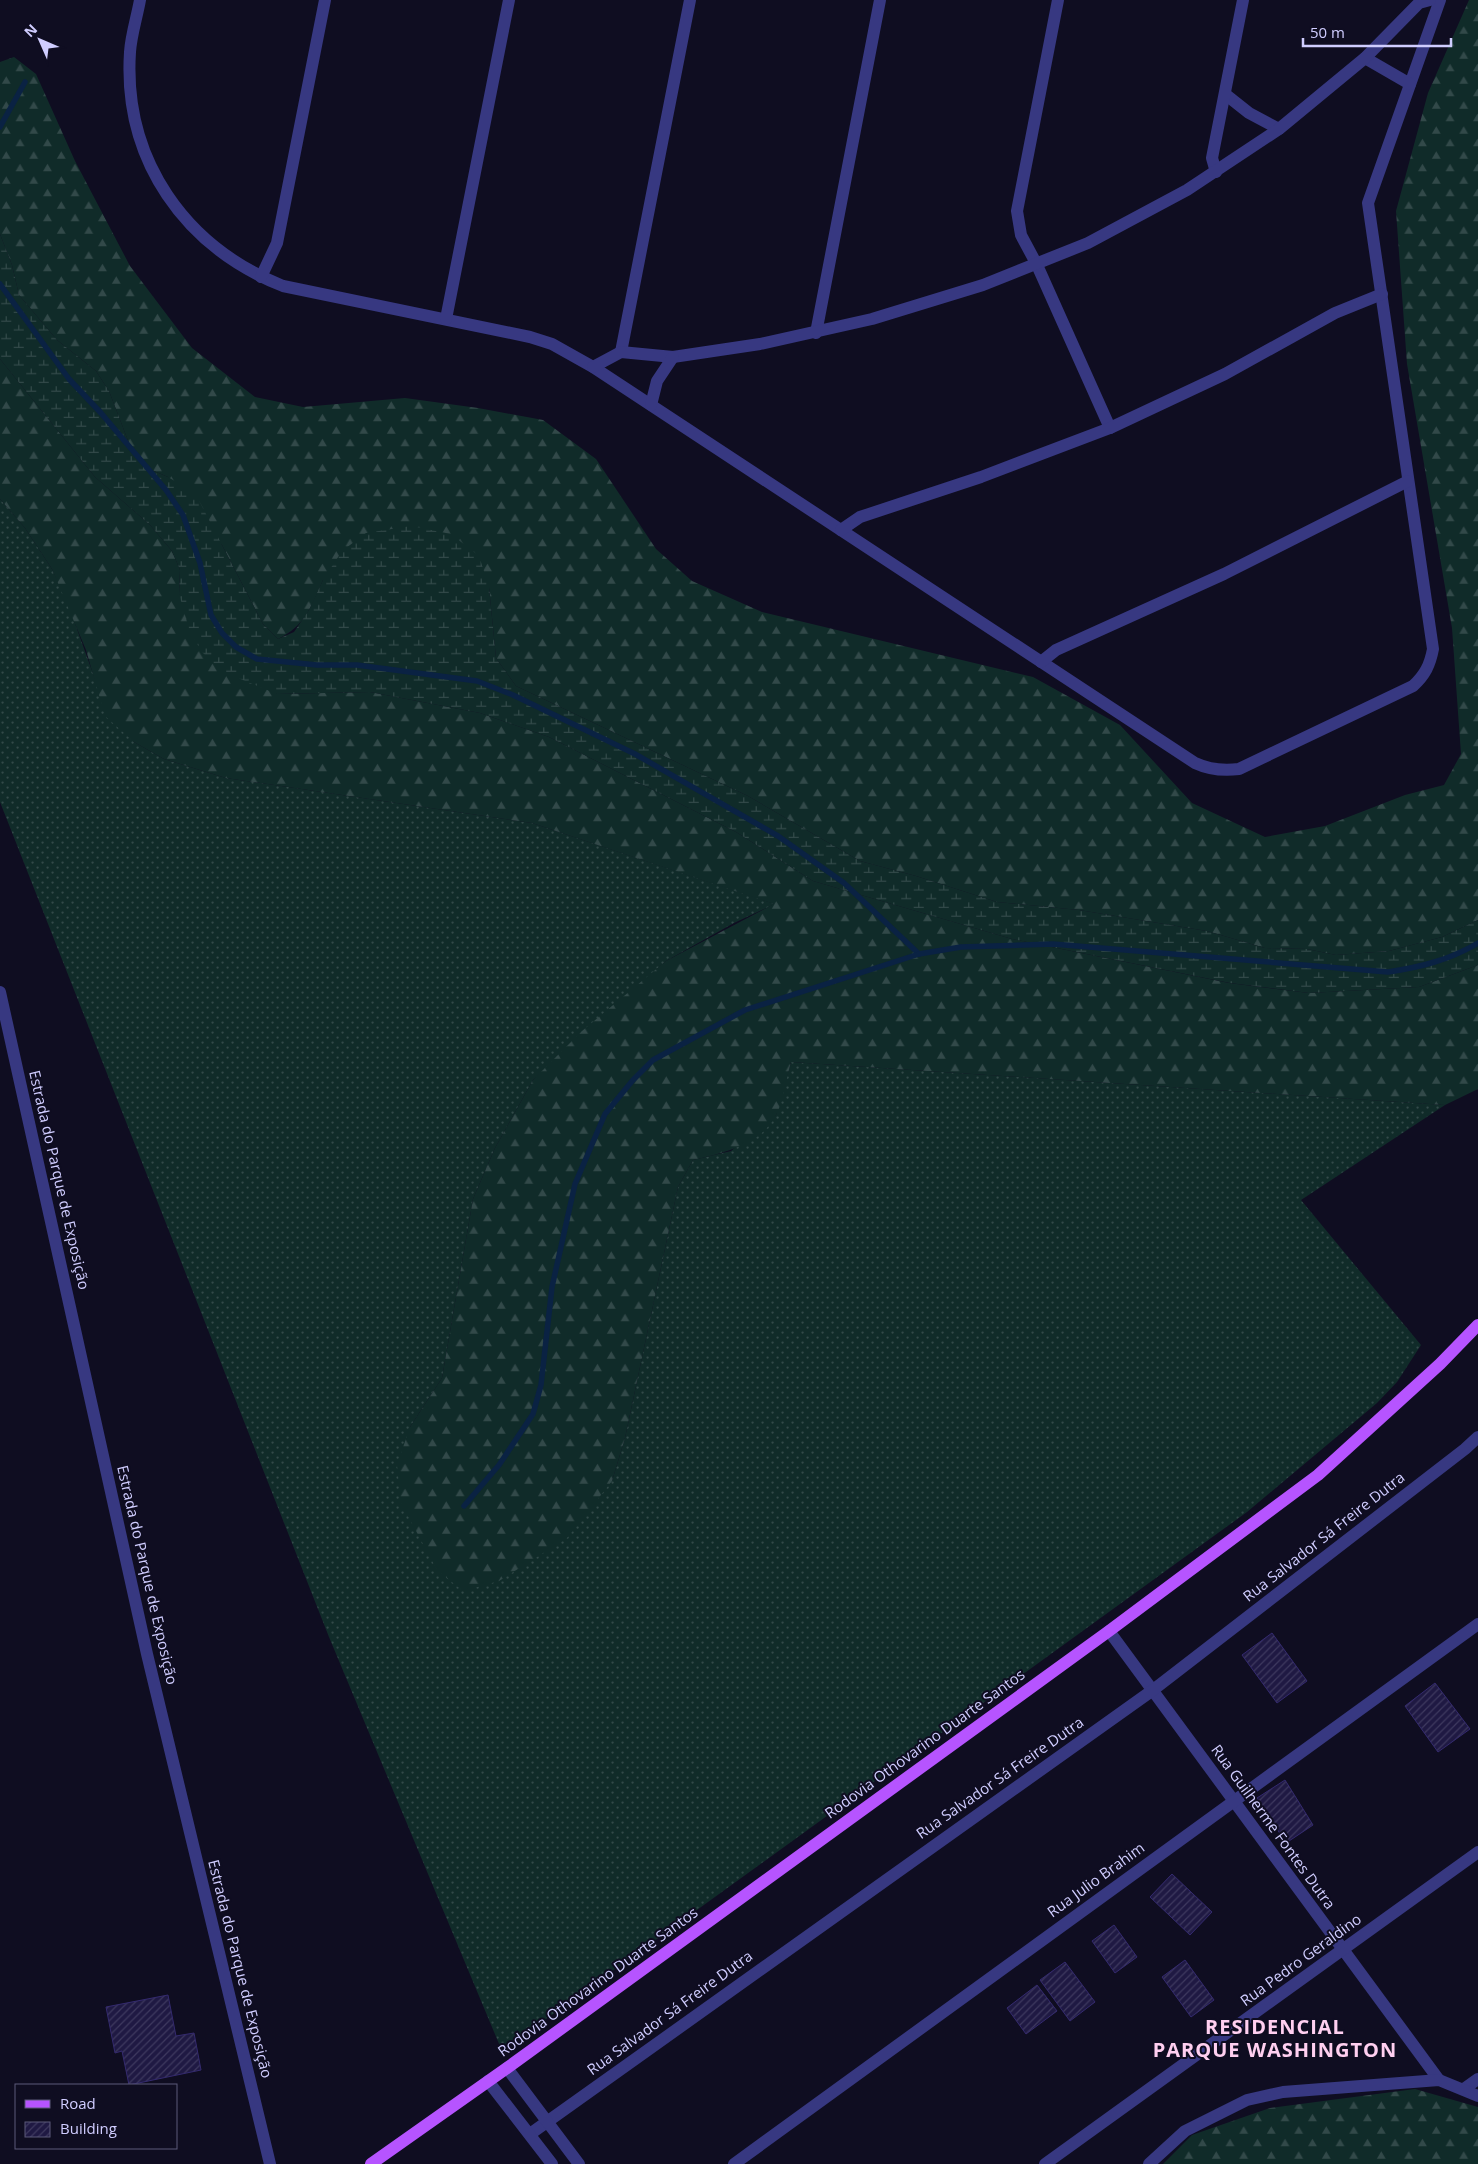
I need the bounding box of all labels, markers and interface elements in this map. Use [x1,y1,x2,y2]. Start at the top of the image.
north arrow [15,15,65,65]
scale bar [1303,15,1450,47]
text: N [20,20,41,41]
text: 50 m [1310,22,1345,42]
street label: Estrada do Parque de Exposição [25,1068,95,1291]
street label: Estrada do Parque de Exposição [113,1463,183,1686]
street label: Rua Salvador Sá Freire Dutra [1238,1467,1408,1606]
street label: Rodovia Othovarino Duarte Santos [820,1664,1028,1823]
street label: Rua Salvador Sá Freire Dutra [912,1712,1087,1843]
street label: Rua Guilherme Fontes Dutra [1207,1740,1340,1913]
street label: Rua Julio Brahim [1043,1837,1148,1921]
street label: Estrada do Parque de Exposição [204,1857,278,2080]
street label: Rodovia Othovarino Duarte Santos [493,1902,701,2061]
street label: Rua Pedro Geraldino [1236,1908,1365,2010]
street label: Rua Salvador Sá Freire Dutra [583,1945,756,2079]
district label: RESIDENCIAL PARQUE WASHINGTON [1153,2013,1397,2063]
legend [15,2084,178,2149]
text: Road [60,2093,96,2113]
text: Building [60,2118,117,2138]

